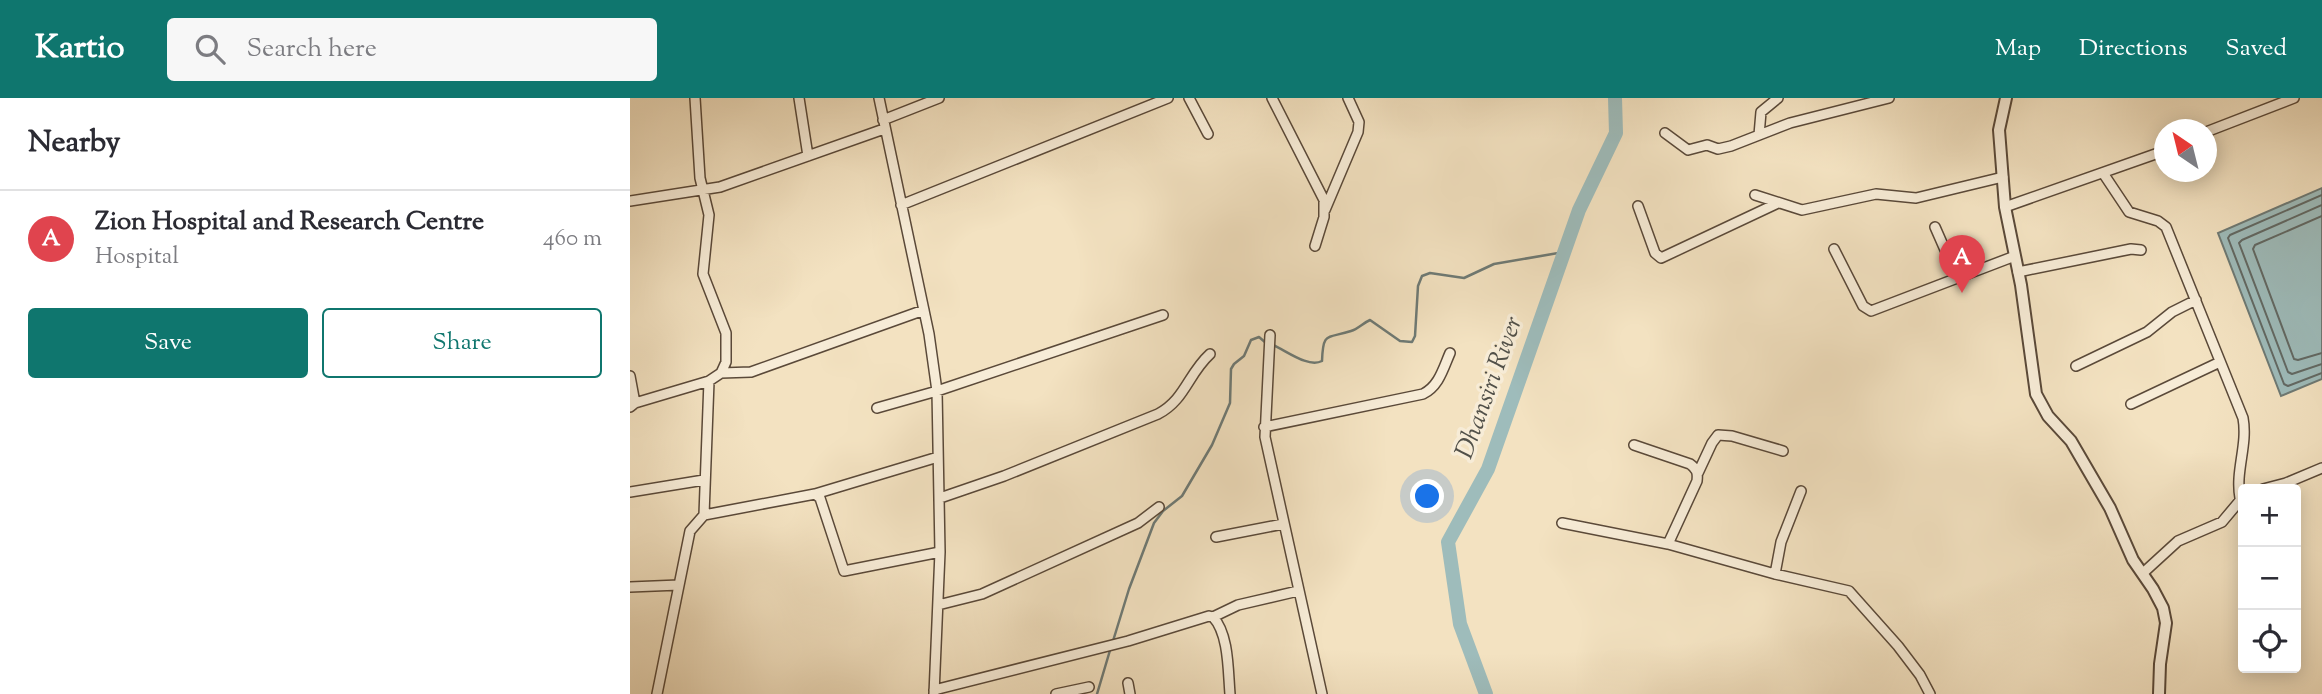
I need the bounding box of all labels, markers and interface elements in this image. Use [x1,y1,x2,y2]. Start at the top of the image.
search box [167,18,657,81]
text: Kartio [35,25,125,73]
icon: search [191,30,229,68]
text: Search here [247,31,377,68]
text: Map [1995,32,2041,66]
text: Directions [2079,32,2187,66]
text: Saved [2225,32,2287,66]
north arrow [2154,119,2217,182]
text: Nearby [28,122,120,165]
text: Zion Hospital and Research Centre [95,204,484,241]
text: A [42,223,60,256]
text: 460 m [543,223,602,256]
pin: A [1939,235,1985,293]
text: Hospital [95,241,179,274]
button: Save [28,308,308,378]
button: Share [322,308,602,378]
water label: Dhansiri River [1447,312,1533,464]
your location [1410,479,1444,513]
map controls [2238,484,2301,673]
button: + [2238,484,2301,547]
button: − [2238,547,2301,610]
button: locate [2238,610,2301,673]

